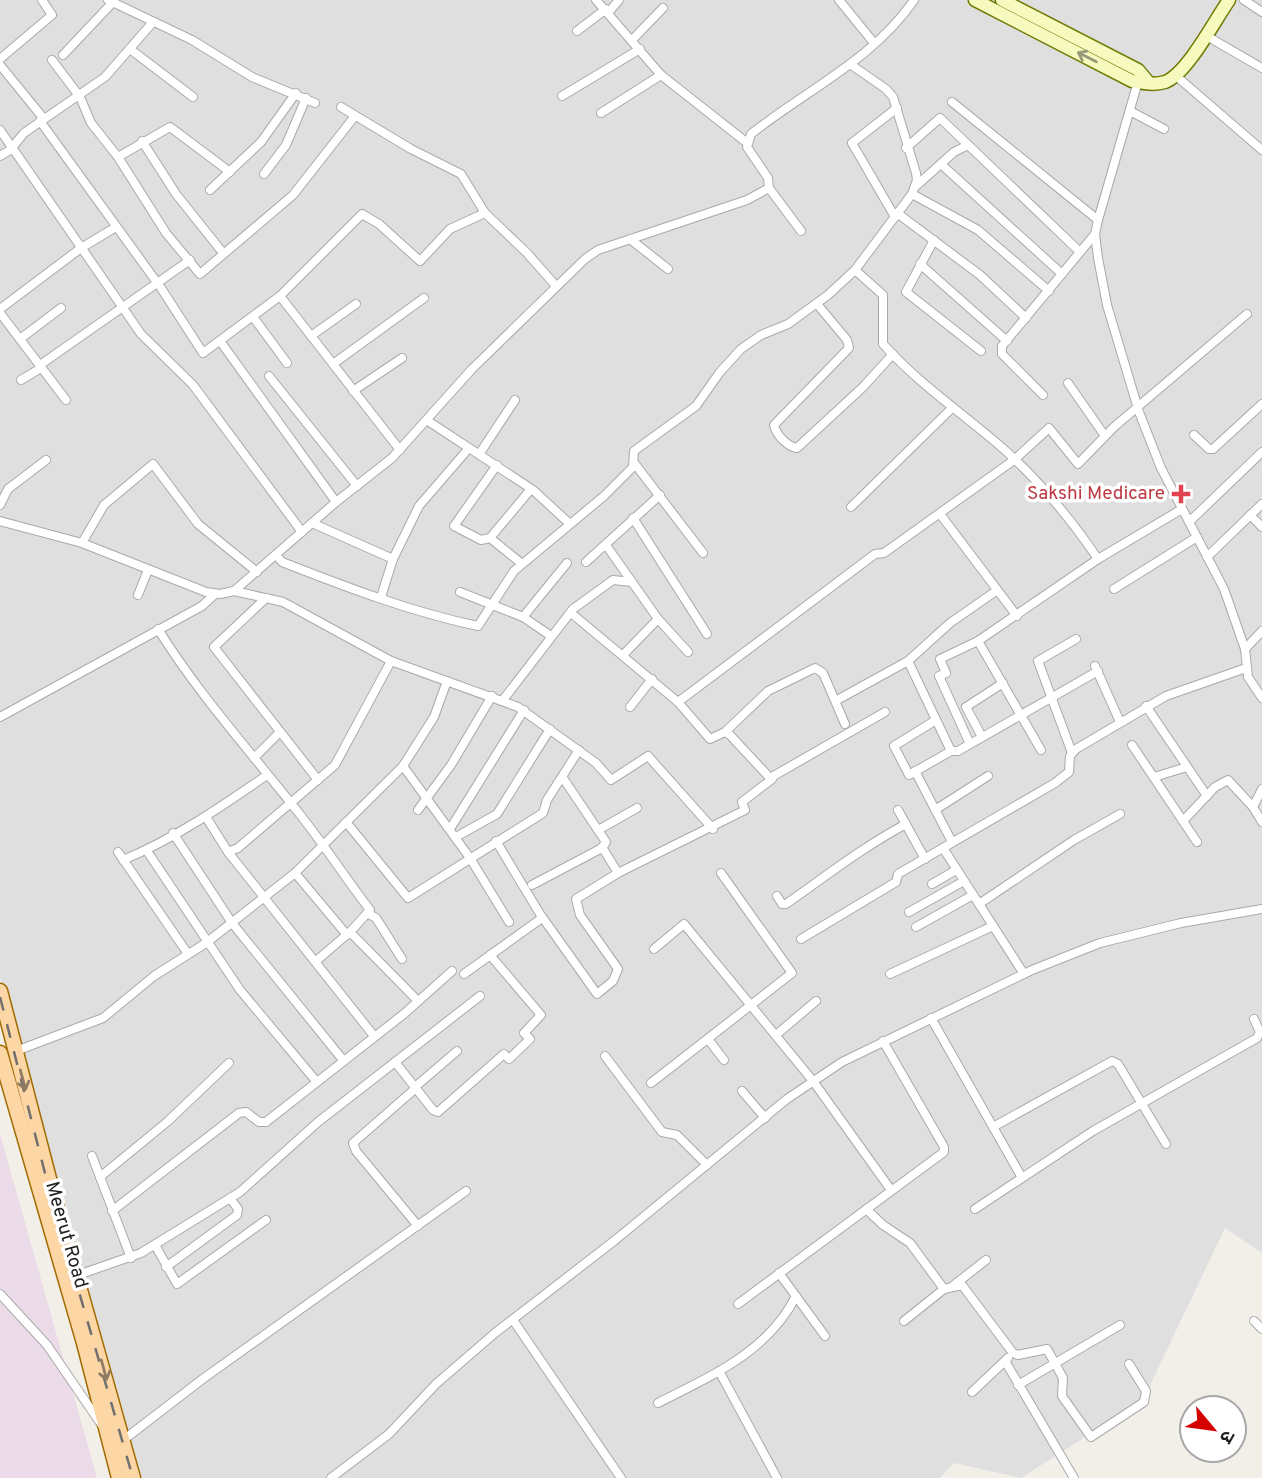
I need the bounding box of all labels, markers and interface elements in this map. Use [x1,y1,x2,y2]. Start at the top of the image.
one-way arrow [1077,50,1098,64]
place label: Sakshi Medicare [1027,482,1165,506]
marker: Sakshi Medicare [1171,484,1191,504]
one-way arrow [17,1069,30,1091]
street label: Meerut Road [39,1179,93,1291]
one-way arrow [98,1359,111,1381]
north arrow [1178,1394,1248,1464]
text: उ [1213,1426,1239,1448]

